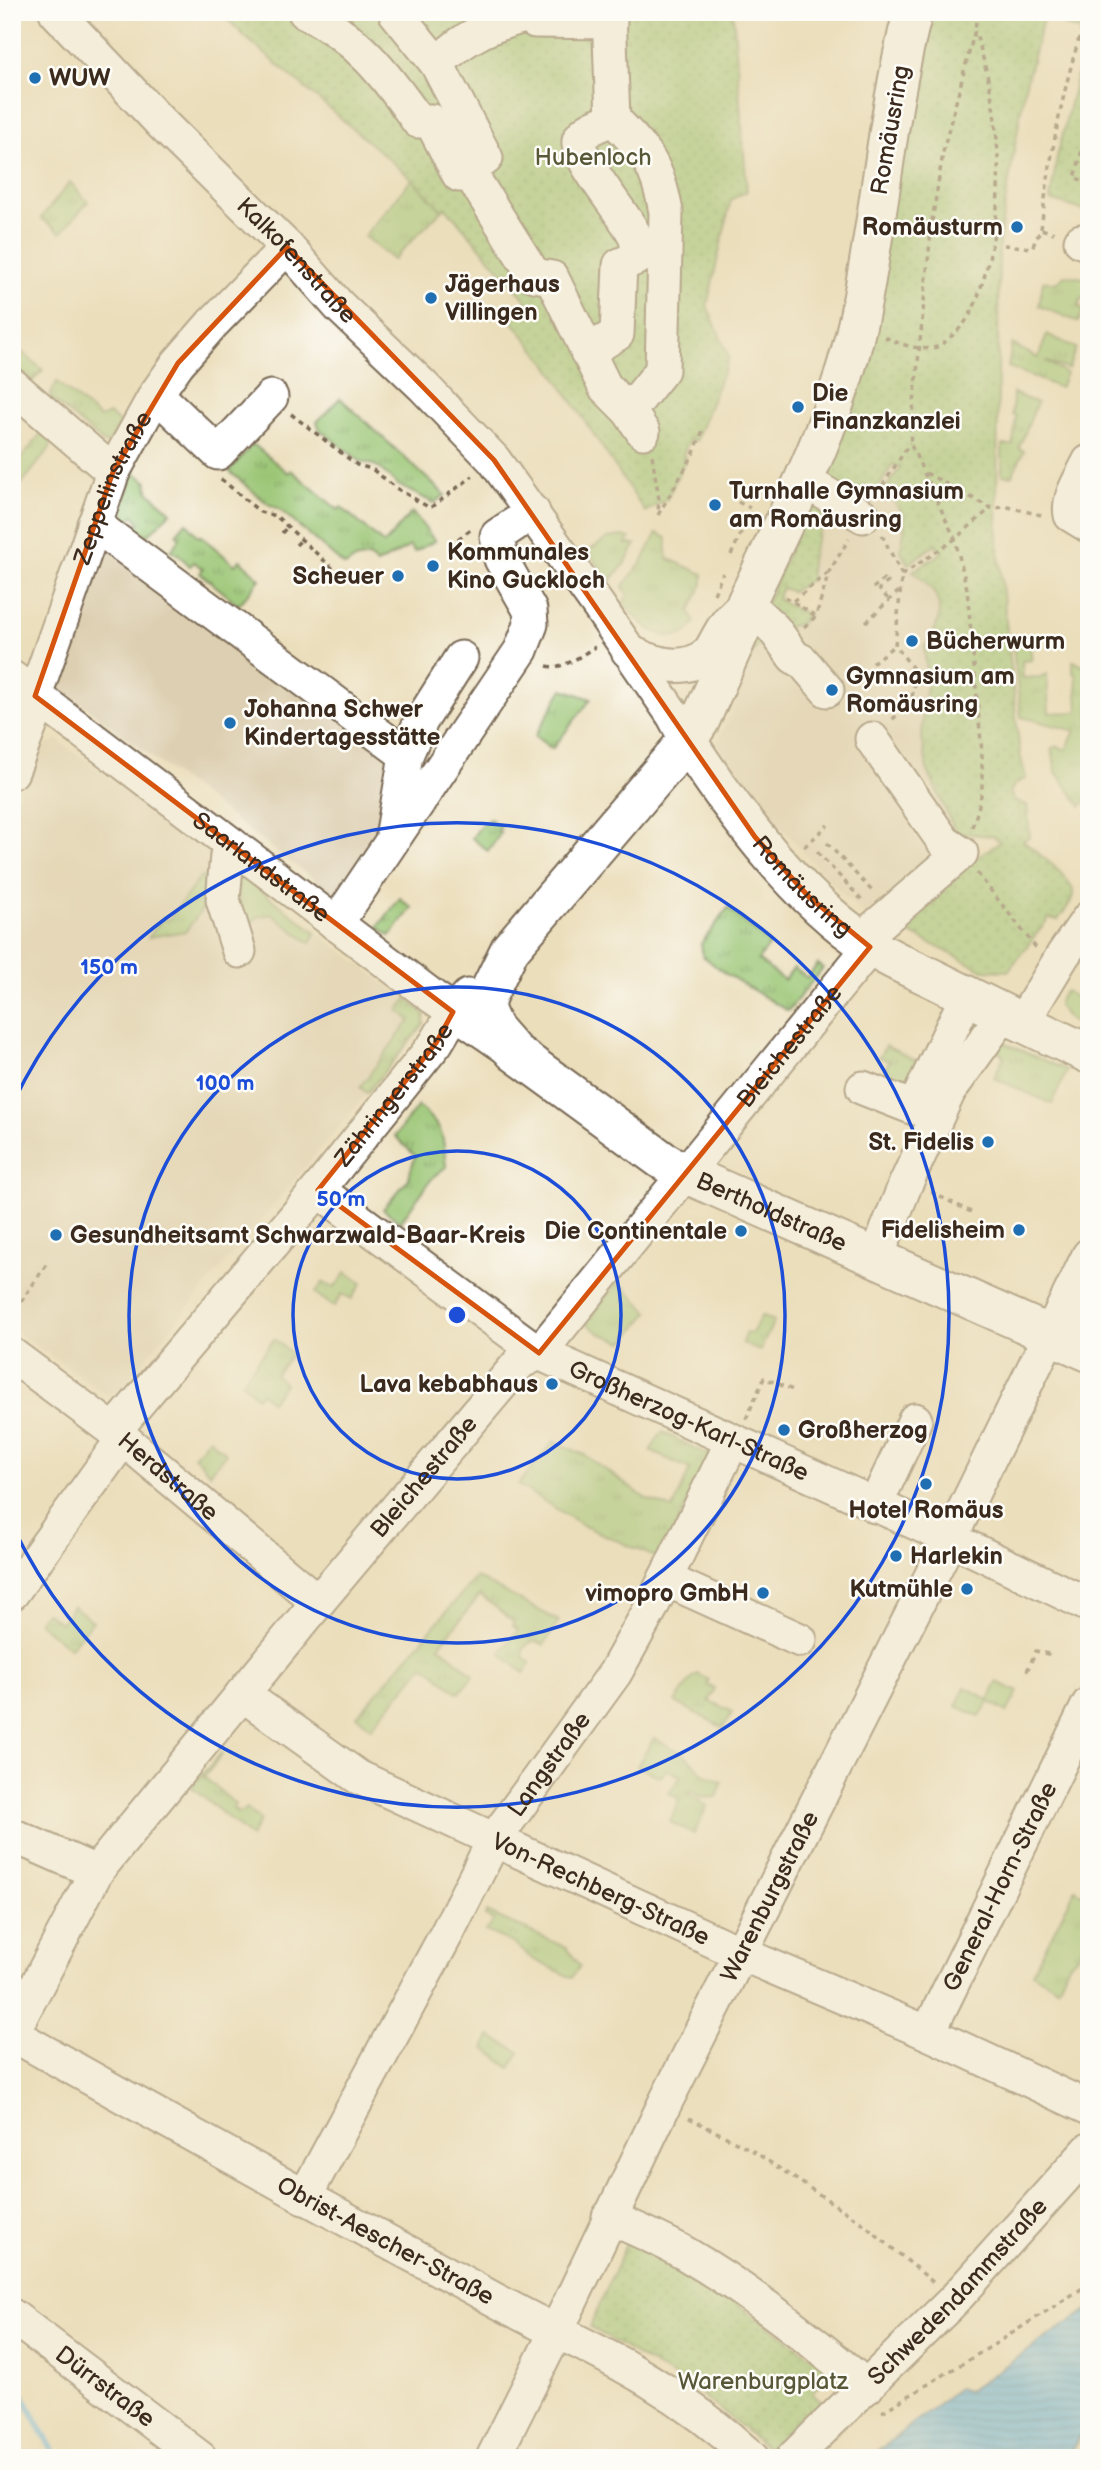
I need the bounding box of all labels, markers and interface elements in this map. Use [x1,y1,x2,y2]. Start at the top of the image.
street label: Romäusring [865,63,916,197]
place label: WUW [49,64,111,93]
marker: WUW [27,70,43,86]
park label: Hubenloch [534,143,652,172]
street label: Kalkofenstraße [230,192,362,330]
place label: Romäusturm [862,213,1003,242]
marker: Romäusturm [1009,219,1025,235]
place label: Jägerhaus Villingen [445,270,560,327]
marker: Jägerhaus Villingen [423,290,439,306]
place label: Die Finanzkanzlei [812,379,961,436]
marker: Die Finanzkanzlei [790,399,806,415]
street label: Zeppelinstraße [67,406,159,569]
place label: Turnhalle Gymnasium am Romäusring [729,477,964,534]
marker: Turnhalle Gymnasium am Romäusring [707,497,723,513]
place label: Kommunales Kino Guckloch [447,538,605,595]
marker: Kommunales Kino Guckloch [425,558,441,574]
place label: Scheuer [293,562,384,591]
marker: Scheuer [390,568,406,584]
place label: Bücherwurm [926,627,1065,656]
marker: Bücherwurm [904,633,920,649]
place label: Gymnasium am Romäusring [846,662,1015,719]
marker: Gymnasium am Romäusring [824,682,840,698]
place label: Johanna Schwer Kindertagesstätte [244,695,440,752]
marker: Johanna Schwer Kindertagesstätte [222,715,238,731]
street label: Saarlandstraße [187,806,336,929]
street label: Romäusring [746,830,858,943]
text: 150 m [80,955,138,980]
street label: Bleichestraße [731,979,848,1114]
street label: Zähringerstraße [328,1018,460,1173]
text: 100 m [196,1071,254,1096]
place label: St. Fidelis [869,1128,974,1157]
marker: St. Fidelis [980,1134,996,1150]
street label: Bertholdstraße [692,1166,851,1258]
text: 50 m [317,1187,365,1212]
place label: Fidelisheim [881,1216,1005,1245]
place label: Die Continentale [544,1217,727,1246]
place label: Gesundheitsamt Schwarzwald-Baar-Kreis [70,1221,526,1250]
marker: Fidelisheim [1011,1222,1027,1238]
marker: Die Continentale [733,1223,749,1239]
marker: Gesundheitsamt Schwarzwald-Baar-Kreis [48,1227,64,1243]
centre of rings [445,1303,469,1327]
street label: Großherzog-Karl-Straße [564,1354,813,1488]
place label: Lava kebabhaus [360,1370,538,1399]
marker: Lava kebabhaus [544,1376,560,1392]
street label: Bleichestraße [364,1410,483,1544]
place label: Großherzog [798,1416,928,1445]
marker: Großherzog [776,1422,792,1438]
street label: Herdstraße [112,1426,224,1527]
marker: Hotel Romäus [918,1476,934,1492]
place label: Hotel Romäus [848,1496,1004,1525]
place label: Harlekin [910,1542,1003,1571]
marker: Harlekin [888,1548,904,1564]
place label: Kutmühle [850,1575,953,1604]
place label: vimopro GmbH [584,1579,749,1608]
marker: Kutmühle [959,1581,975,1597]
marker: vimopro GmbH [755,1585,771,1601]
street label: Langstraße [502,1706,597,1823]
street label: General-Horn-Straße [937,1777,1064,1996]
street label: Warenburgstraße [715,1806,825,1987]
street label: Von-Rechberg-Straße [487,1827,714,1952]
street label: Obrist-Aescher-Straße [272,2171,499,2312]
street label: Schwedendammstraße [862,2192,1054,2392]
street label: Dürrstraße [50,2340,160,2434]
park label: Warenburgplatz [678,2367,849,2396]

